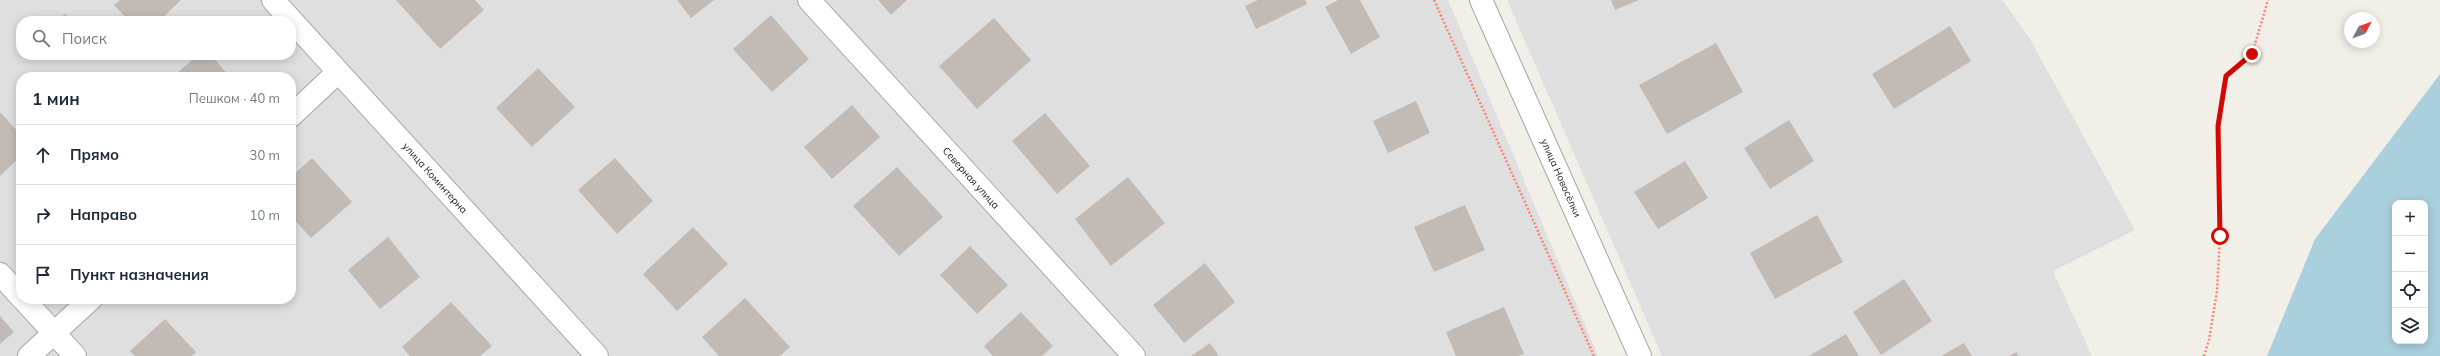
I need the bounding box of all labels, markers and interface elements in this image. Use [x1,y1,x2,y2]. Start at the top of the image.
north arrow [2344,12,2380,48]
search box [16,16,296,60]
icon: search [30,27,52,49]
text: Поиск [62,29,107,48]
route end [2243,45,2261,63]
text: 1 мин [32,88,80,109]
text: Пешком · 40 m [189,90,280,106]
street label: улица Новосёлки [1538,137,1584,219]
street label: улица Коминтерна [400,140,470,216]
icon: ahead [32,144,54,166]
street label: Северная улица [940,144,1002,212]
text: Прямо [70,145,119,164]
text: 30 m [250,147,280,163]
map controls [2392,200,2428,344]
button: + [2392,200,2428,236]
icon: right [32,204,54,226]
text: Направо [70,205,137,224]
text: 10 m [250,207,280,223]
route start [2211,227,2229,245]
button: − [2392,236,2428,272]
icon: arrive [32,264,54,286]
text: Пункт назначения [70,265,209,284]
button: locate [2392,272,2428,308]
button: layers [2392,308,2428,344]

